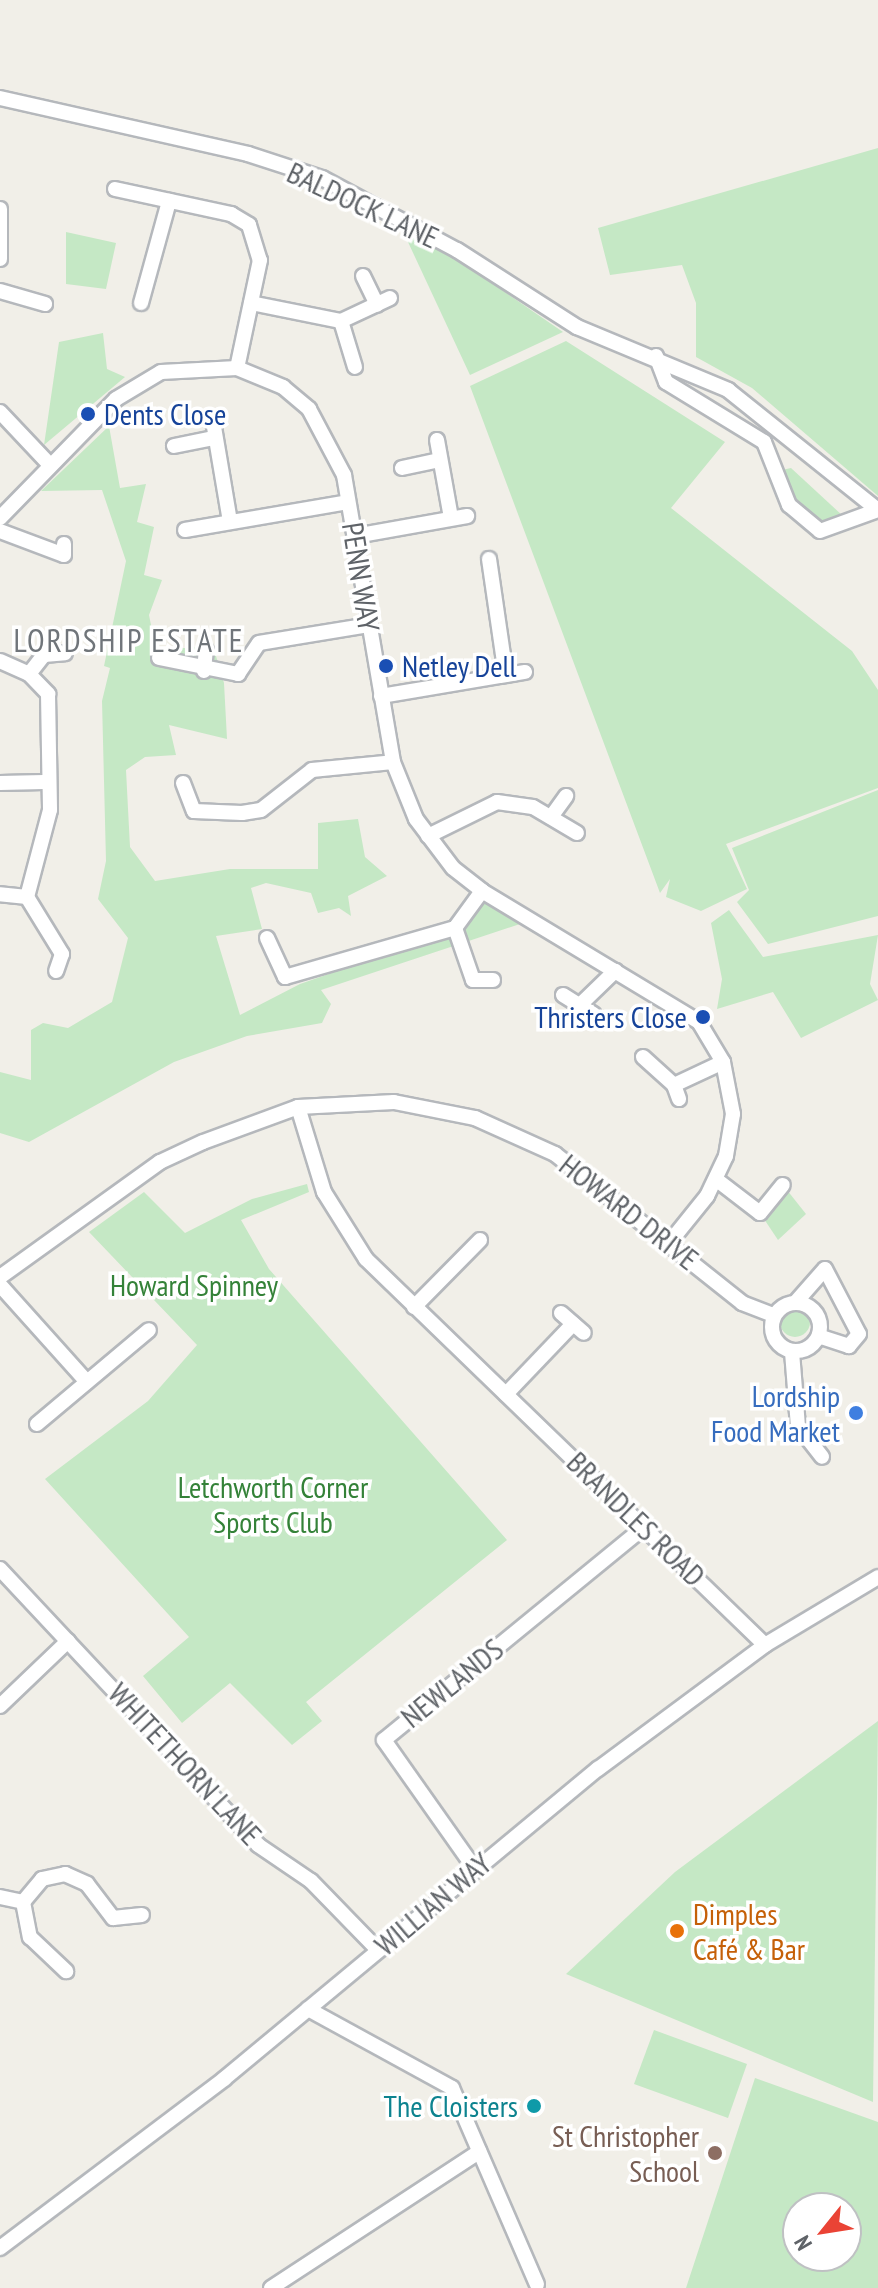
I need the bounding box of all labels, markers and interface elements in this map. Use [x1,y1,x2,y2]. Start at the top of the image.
street label: BALDOCK LANE [281,154,445,256]
place label: Dents Close [104,396,226,432]
marker: Dents Close [79,405,97,423]
street label: PENN WAY [335,520,387,634]
district label: LORDSHIP ESTATE [13,621,245,659]
place label: Netley Dell [402,648,517,684]
marker: Netley Dell [377,657,395,675]
place label: Thristers Close [534,999,687,1035]
marker: Thristers Close [694,1008,712,1026]
street label: HOWARD DRIVE [552,1147,706,1277]
park label: Howard Spinney [110,1267,278,1303]
place label: Lordship Food Market [711,1378,840,1448]
marker: Lordship Food Market [847,1404,865,1422]
street label: BRANDLES ROAD [560,1444,712,1594]
park label: Letchworth Corner Sports Club [178,1469,368,1540]
street label: NEWLANDS [394,1631,510,1735]
street label: WHITETHORN LANE [101,1676,269,1852]
street label: WILLIAN WAY [367,1845,499,1963]
place label: Dimples Café & Bar [693,1896,805,1966]
marker: Dimples Café & Bar [668,1922,686,1940]
place label: The Cloisters [384,2088,518,2124]
marker: The Cloisters [525,2097,543,2115]
place label: St Christopher School [552,2118,699,2188]
marker: St Christopher School [706,2144,724,2162]
north arrow [782,2192,862,2272]
text: N [788,2231,818,2255]

